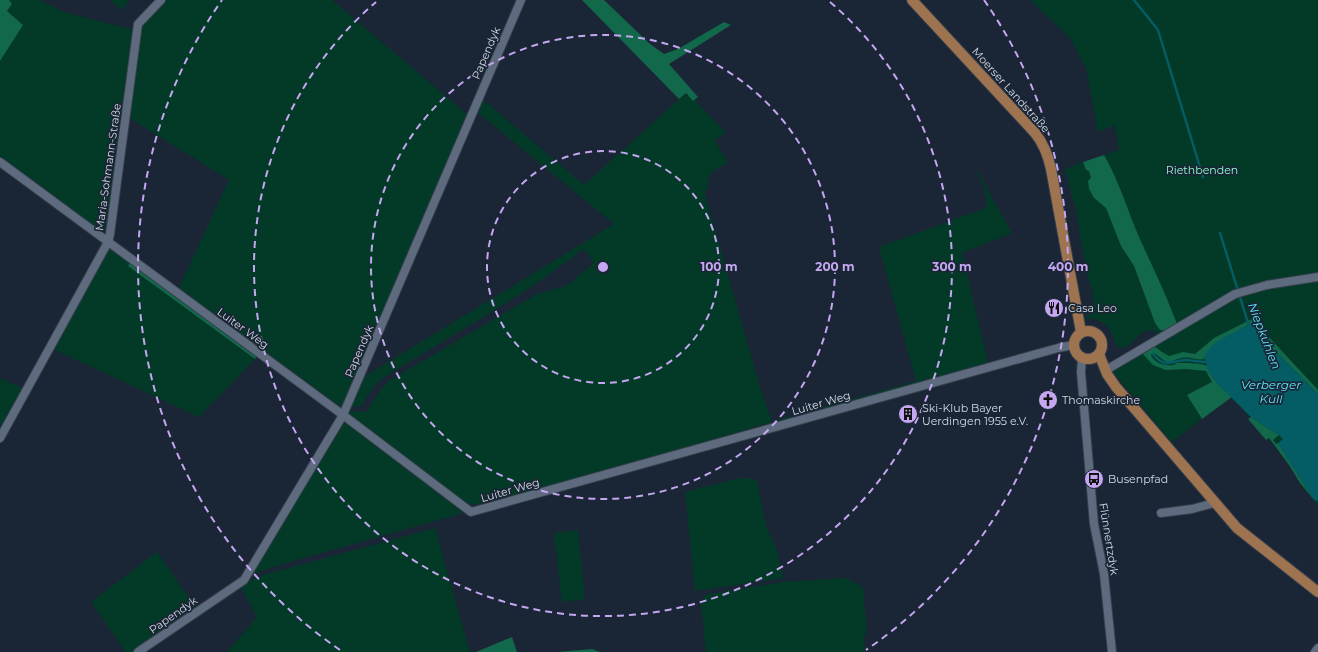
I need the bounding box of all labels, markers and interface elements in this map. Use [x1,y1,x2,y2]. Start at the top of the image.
street label: Papendyk [469,24,503,81]
street label: Moerser Landstraße [969,44,1053,136]
street label: Maria-Sohmann-Straße [92,102,124,232]
park label: Riethbenden [1166,163,1238,177]
text: 100 m [701,259,737,274]
text: 200 m [815,259,855,274]
text: 300 m [931,259,972,274]
text: 400 m [1048,259,1088,274]
centre of rings [596,260,610,274]
restaurant icon: Casa Leo [1043,297,1065,319]
water label: Niepkuhlen [1245,300,1284,371]
place label: Casa Leo [1068,301,1117,315]
street label: Luiter Weg [214,305,272,351]
street label: Papendyk [342,322,376,379]
water label: Verberger Kull [1241,377,1301,406]
street label: Luiter Weg [790,388,852,418]
church icon: Thomaskirche [1037,389,1059,411]
place label: Thomaskirche [1062,393,1141,407]
place label: Ski-Klub Bayer Uerdingen 1955 e.V. [922,401,1028,428]
building icon: Ski-Klub Bayer Uerdingen 1955 e.V. [897,403,919,425]
bus stop icon: Busenpfad [1083,468,1105,490]
place label: Busenpfad [1108,472,1168,486]
street label: Luiter Weg [479,475,541,505]
street label: Flünnertzdyk [1096,502,1122,577]
street label: Papendyk [146,593,200,637]

